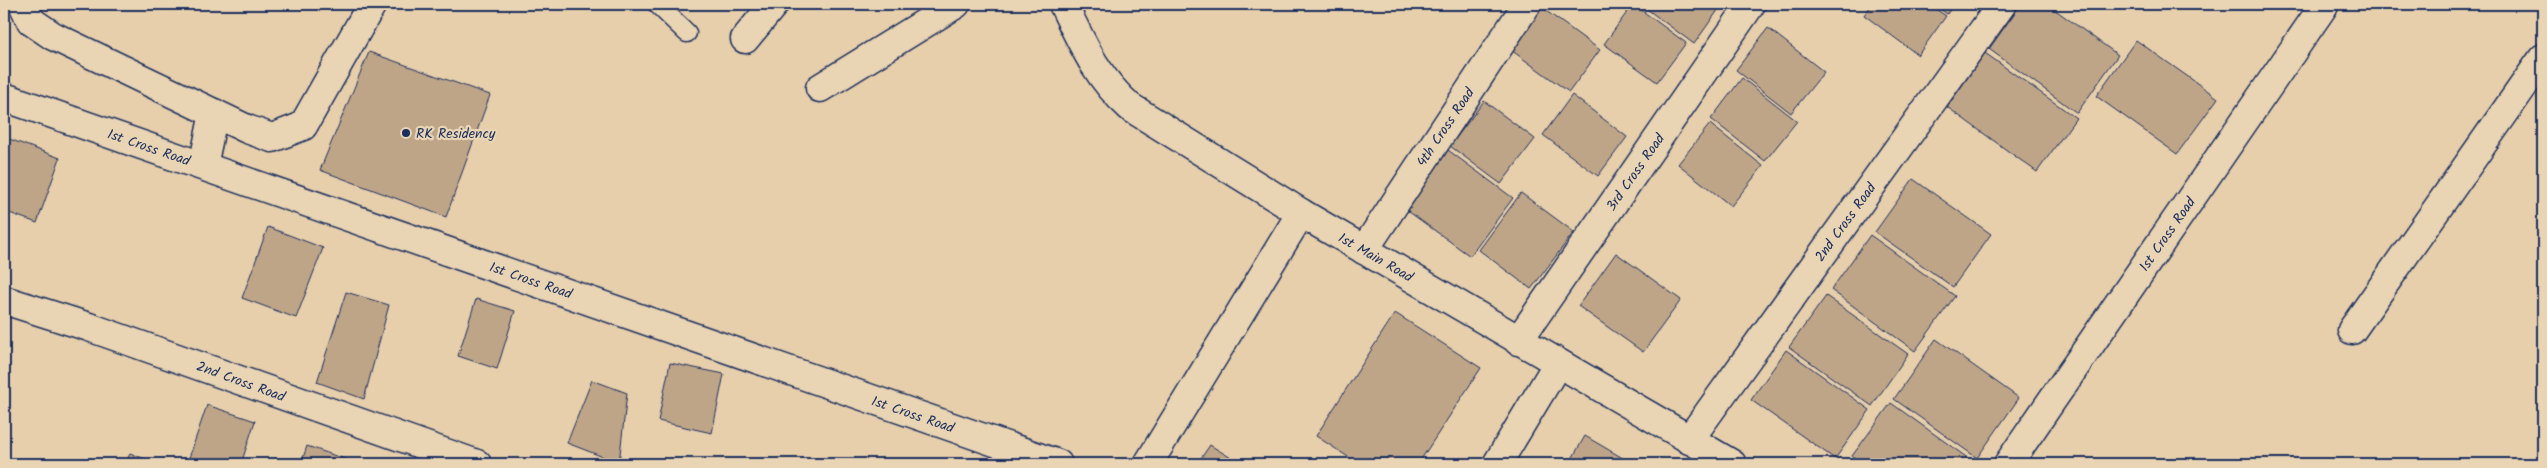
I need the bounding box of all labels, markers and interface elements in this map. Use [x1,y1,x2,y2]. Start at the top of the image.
street label: 4th Cross Road [1411,83,1481,172]
street label: 1st Cross Road [104,123,194,173]
place label: RK Residency [416,123,496,145]
marker: RK Residency [400,127,412,139]
street label: 3rd Cross Road [1601,128,1671,216]
street label: 2nd Cross Road [1810,178,1883,267]
street label: 1st Cross Road [2134,192,2202,276]
street label: 1st Main Road [1334,227,1418,289]
street label: 1st Cross Road [486,256,576,306]
street label: 2nd Cross Road [193,356,289,409]
street label: 1st Cross Road [868,390,958,440]

